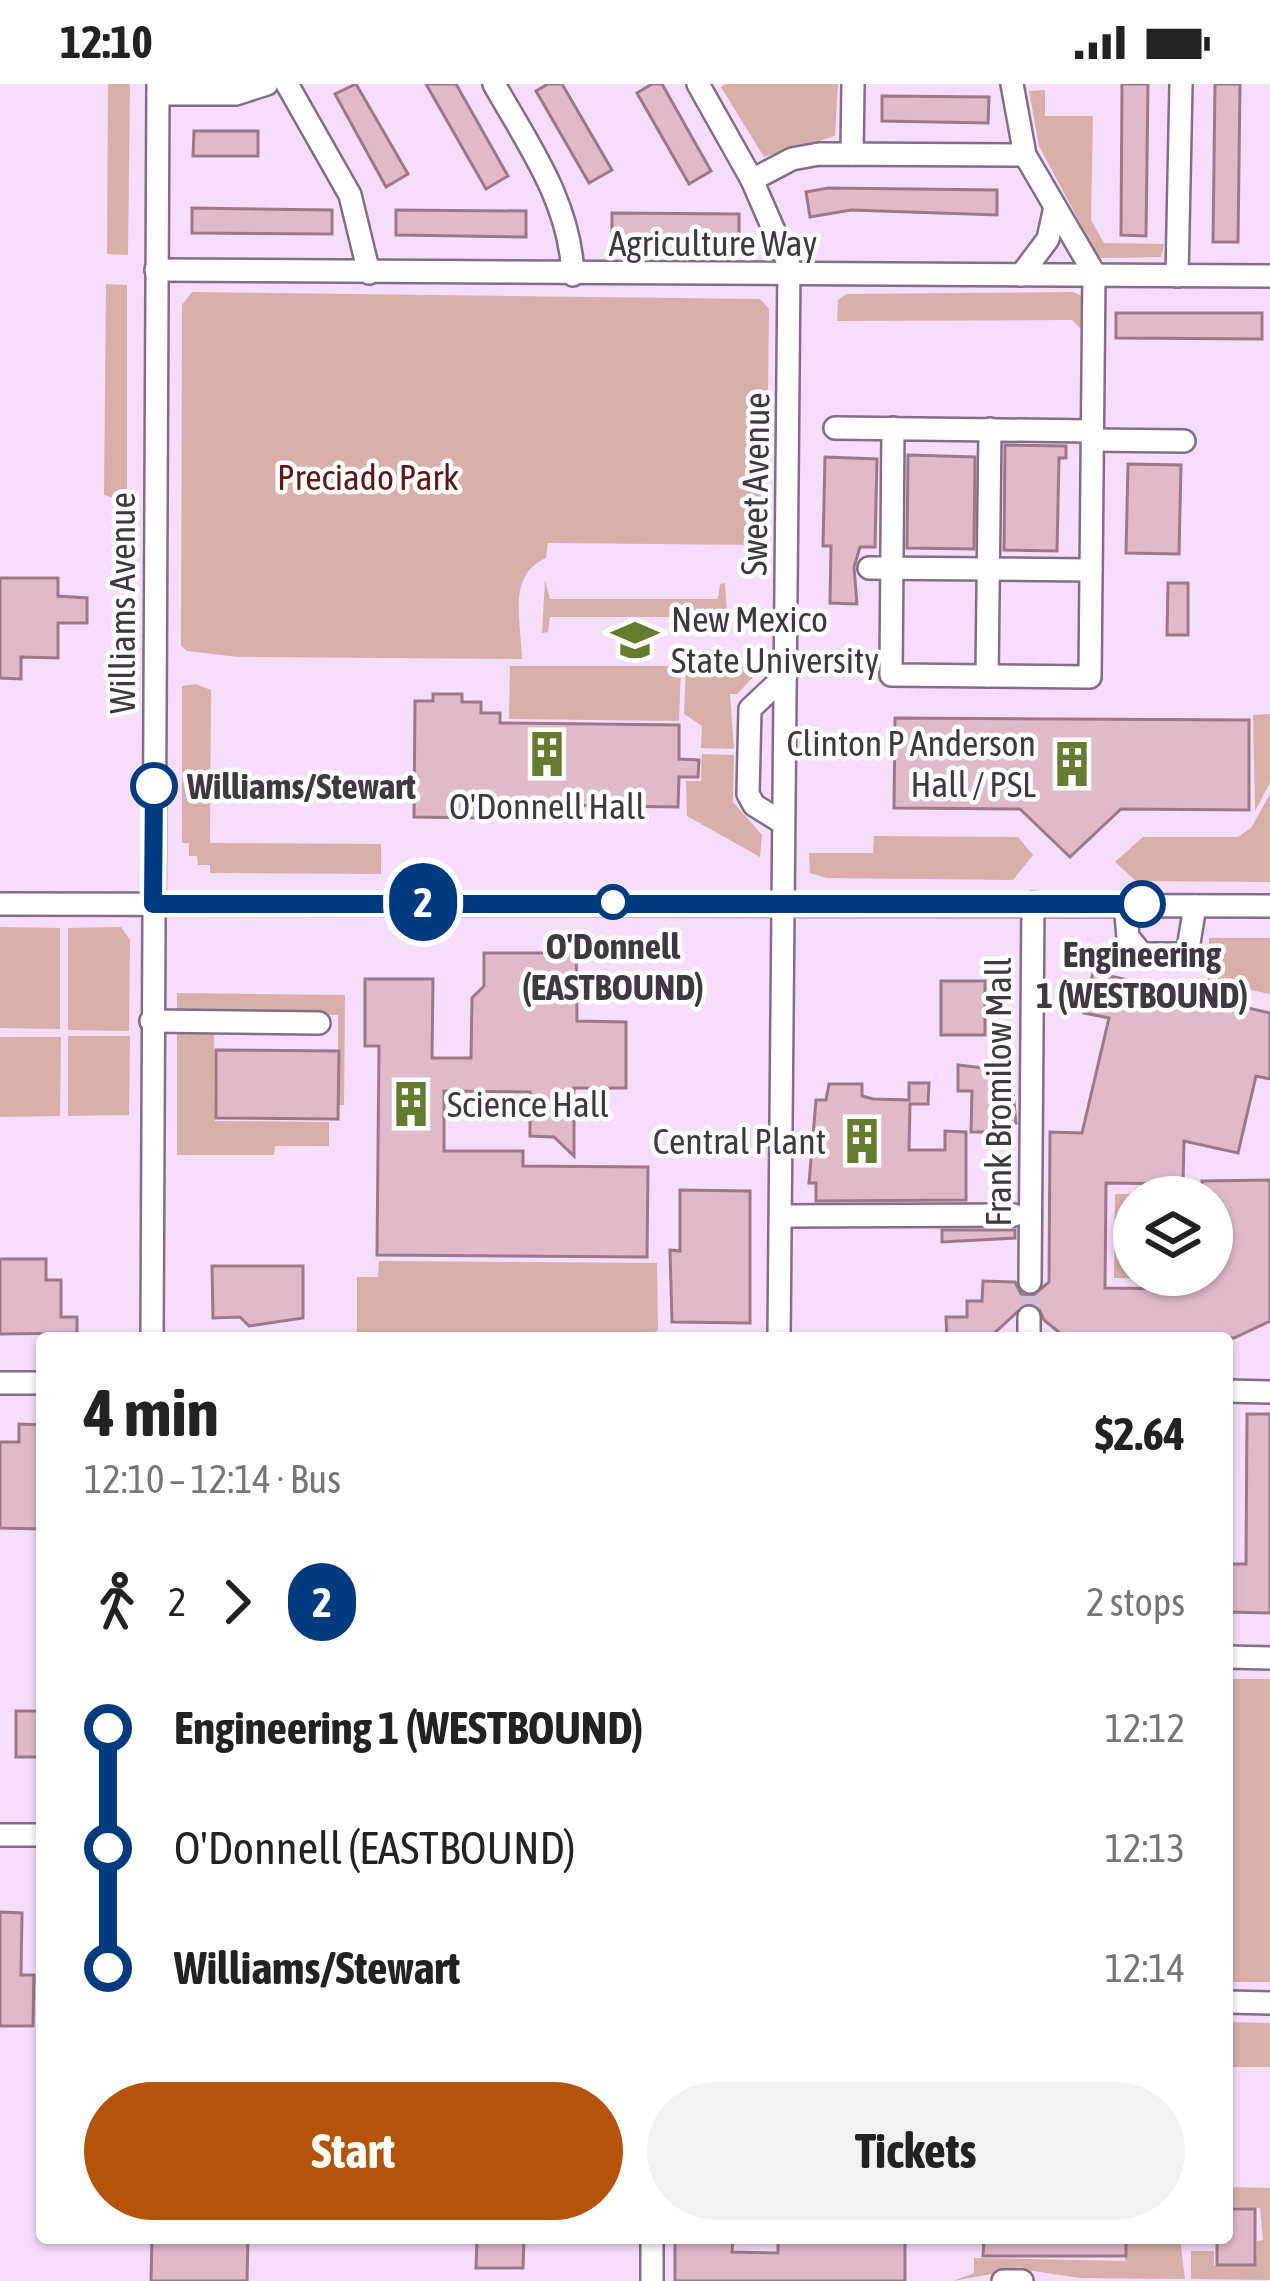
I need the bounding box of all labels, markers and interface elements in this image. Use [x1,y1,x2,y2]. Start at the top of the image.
text: 12:10 [60,16,153,68]
street label: Agriculture Way [609,222,817,264]
street label: Sweet Avenue [732,392,778,576]
park label: Preciado Park [277,456,459,498]
street label: Williams Avenue [101,492,143,714]
place label: New Mexico State University [671,598,879,681]
school or university icon: New Mexico State University [610,615,660,665]
place label: Clinton P Anderson Hall / PSL [786,722,1036,805]
building icon: O'Donnell Hall [522,729,572,779]
building icon: Clinton P Anderson Hall / PSL [1047,739,1097,789]
marker: Williams/Stewart [132,764,176,808]
place label: Williams/Stewart [186,765,417,807]
place label: O'Donnell Hall [449,785,645,827]
line badge: 2 [384,863,462,941]
text: 2 [413,878,433,926]
marker: Engineering 1 (WESTBOUND) [1120,882,1164,926]
marker: O'Donnell (EASTBOUND) [597,886,629,918]
place label: O'Donnell (EASTBOUND) [522,925,704,1008]
place label: Engineering 1 (WESTBOUND) [1036,933,1248,1016]
street label: Frank Bromilow Mall [977,957,1019,1227]
building icon: Science Hall [386,1079,436,1129]
place label: Science Hall [447,1083,609,1125]
building icon: Central Plant [837,1116,887,1166]
place label: Central Plant [653,1120,826,1162]
map controls [1113,1176,1233,1296]
button: layers [1113,1176,1233,1296]
text: 4 min [84,1374,219,1450]
text: $2.64 [1095,1408,1185,1460]
text: 12:10 – 12:14 · Bus [84,1457,341,1501]
icon: walk [84,1569,150,1635]
icon: forward [204,1569,270,1635]
text: 2 [312,1578,332,1626]
text: 2 [168,1580,186,1624]
text: 2 stops [1086,1580,1185,1624]
text: Engineering 1 (WESTBOUND) [174,1702,643,1754]
text: 12:12 [1105,1706,1185,1750]
text: O'Donnell (EASTBOUND) [174,1822,576,1874]
text: 12:13 [1105,1826,1185,1870]
text: Williams/Stewart [174,1942,460,1994]
text: 12:14 [1105,1946,1185,1990]
button: Start [84,2082,623,2220]
button: Tickets [647,2082,1185,2220]

